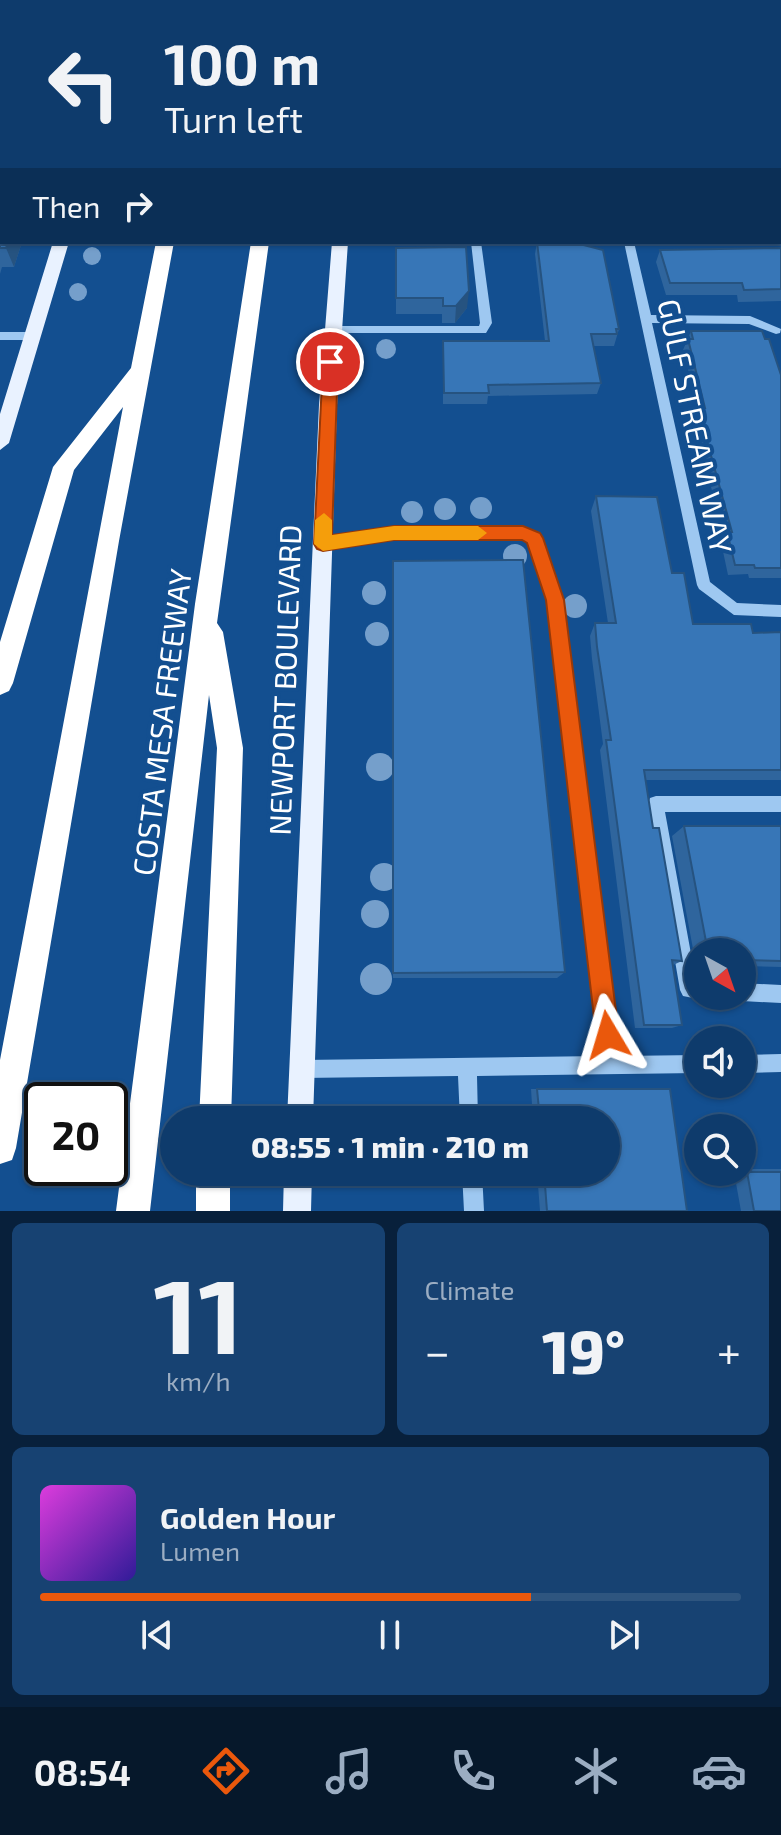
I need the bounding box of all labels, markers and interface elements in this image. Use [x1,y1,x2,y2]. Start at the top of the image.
text: 100 m [164,29,320,96]
icon: left [32,32,136,136]
text: Turn left [164,97,303,140]
icon: right [116,184,160,228]
text: Then [32,188,100,224]
street label: GULF STREAM WAY [651,295,741,557]
pin [296,328,364,396]
icon: arrive [308,340,352,384]
street label: NEWPORT BOULEVARD [261,524,307,836]
street label: COSTA MESA FREEWAY [124,567,198,877]
north arrow [684,938,756,1010]
map controls [684,938,756,1186]
position arrow [566,993,650,1077]
button: sound [684,1026,756,1098]
speed limit sign: 20 [24,1082,128,1186]
button: search [684,1114,756,1186]
text: 08:55 · 1 min · 210 m [251,1128,529,1164]
text: 11 [153,1250,243,1375]
text: Climate [425,1274,514,1305]
text: 19° [542,1314,625,1386]
text: − [425,1324,450,1377]
text: + [717,1324,741,1377]
text: km/h [166,1365,231,1396]
text: Golden Hour [160,1499,335,1535]
text: Lumen [160,1535,240,1566]
icon: previous [135,1613,179,1657]
icon: pause [368,1613,412,1657]
icon: next [602,1613,646,1657]
icon: directions [198,1743,254,1799]
icon: music [321,1743,377,1799]
icon: phone [445,1743,501,1799]
icon: climate [568,1743,624,1799]
icon: car [691,1743,747,1799]
text: 08:54 [34,1750,131,1793]

